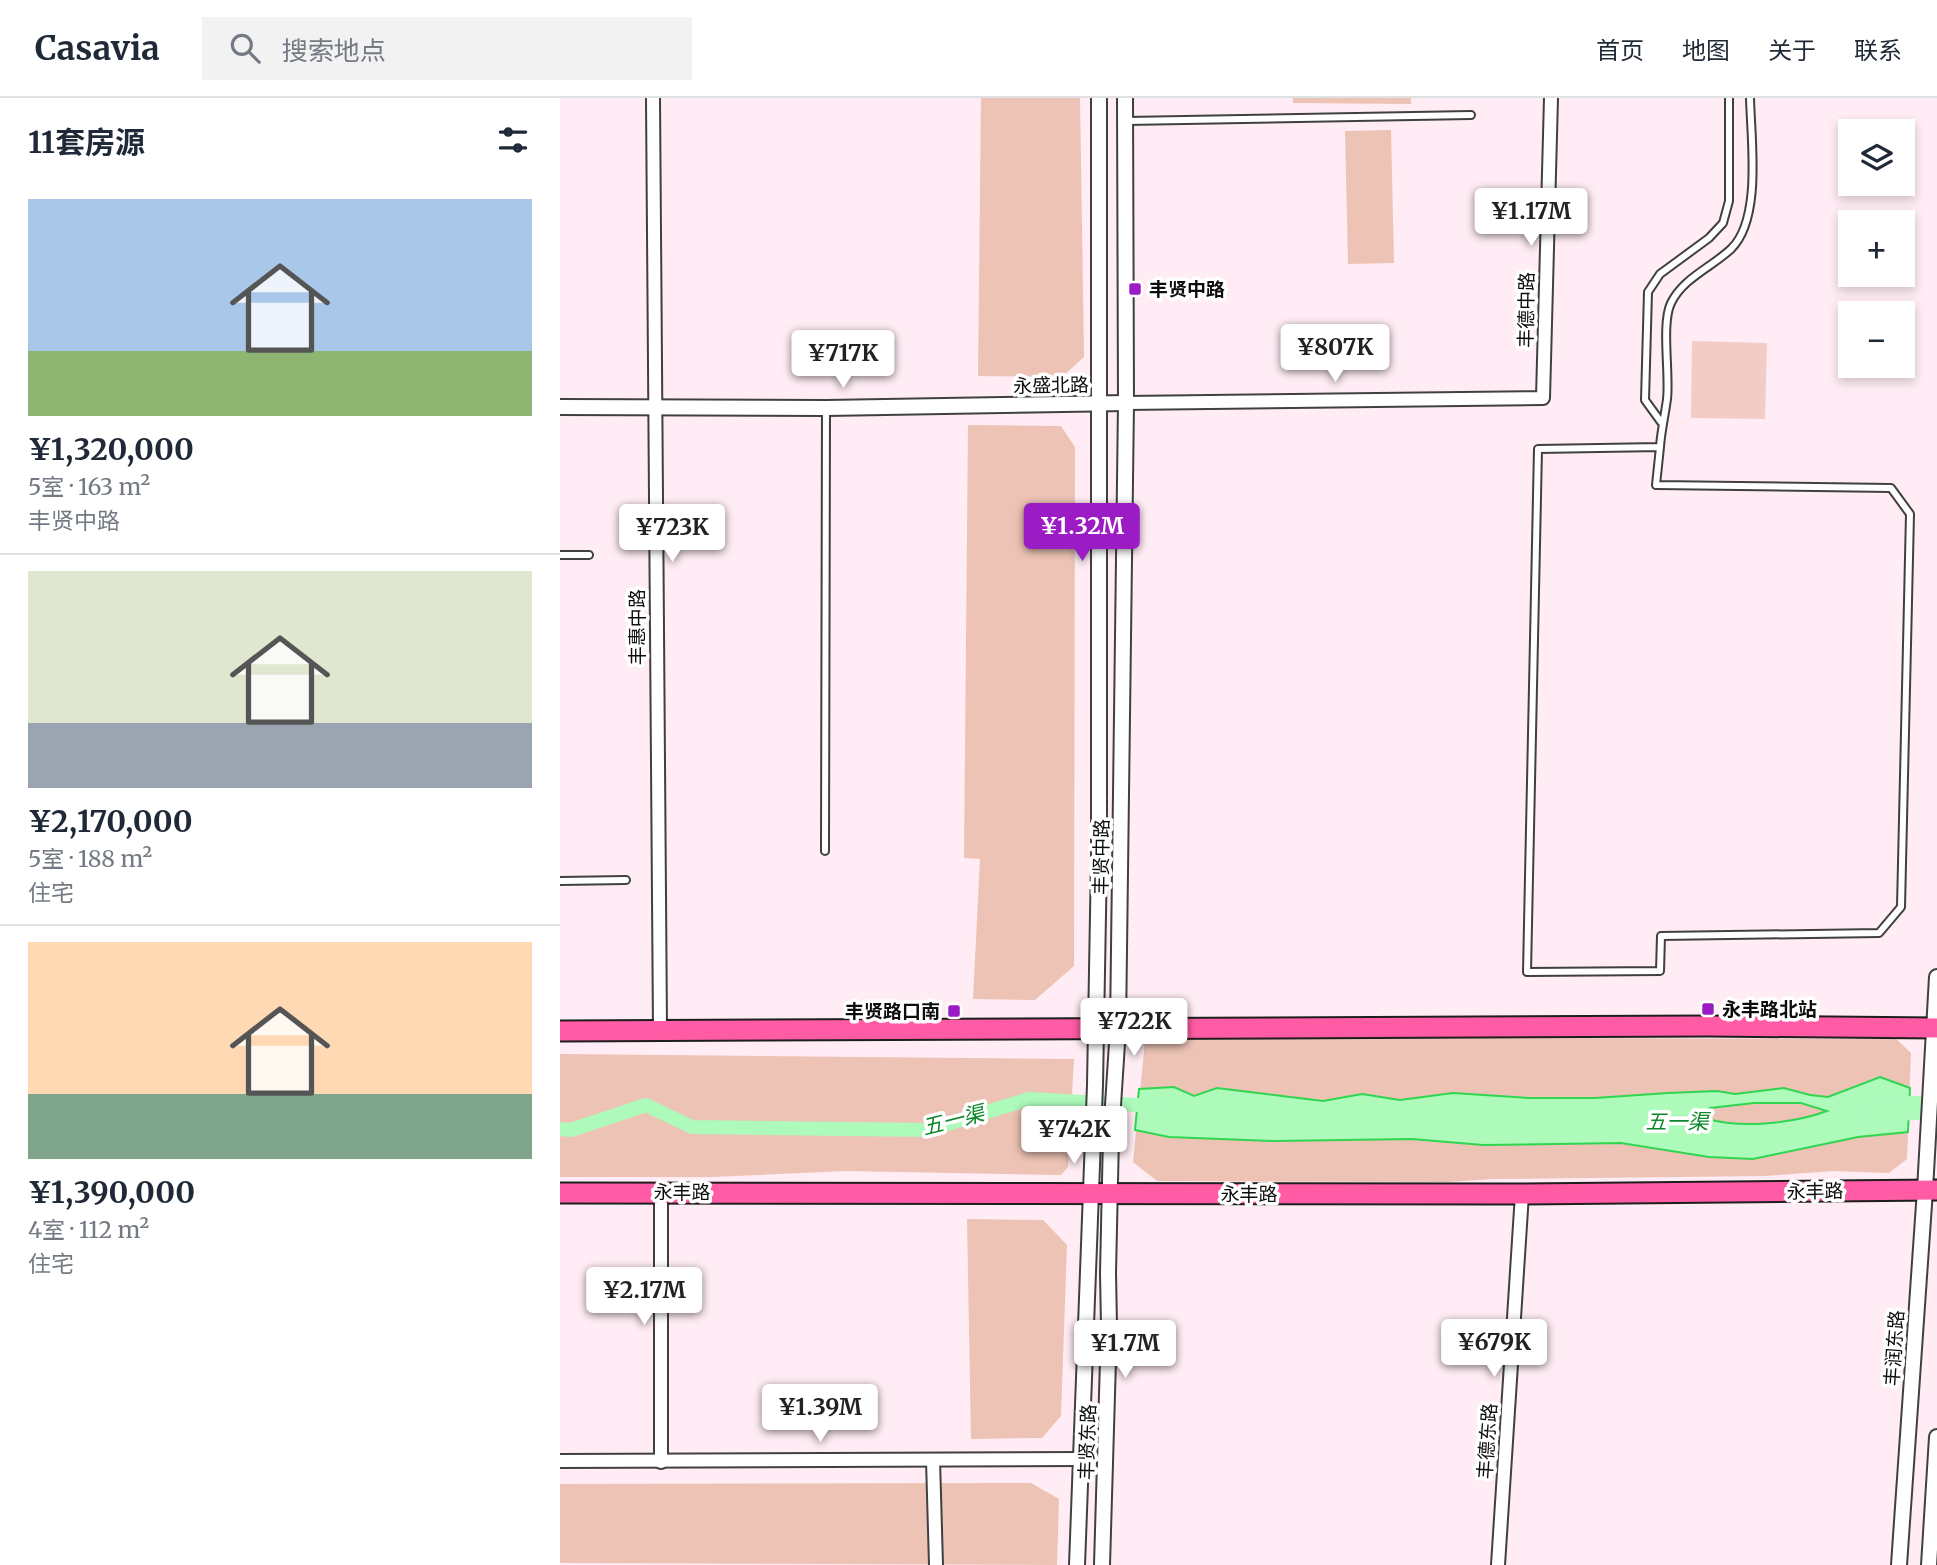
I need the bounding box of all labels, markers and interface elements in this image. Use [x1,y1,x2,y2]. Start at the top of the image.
search box [202,17,692,80]
text: Casavia [35,28,160,69]
icon: search [226,29,264,67]
text: 搜索地点 [282,34,386,67]
text: 首页 [1596,35,1644,66]
text: 地图 [1682,35,1730,66]
text: 关于 [1768,35,1816,66]
text: 联系 [1854,35,1902,66]
map controls [1838,119,1915,378]
button: layers [1838,119,1915,196]
icon: filters [494,121,532,159]
text: 11套房源 [28,123,145,161]
pin: ¥1.17M [1474,188,1588,248]
text: ¥1.17M [1491,196,1571,225]
button: + [1838,210,1915,287]
icon: home [217,245,343,371]
street label: 丰德中路 [1513,272,1539,348]
place label: 丰贤中路 [1149,277,1225,301]
marker: 丰贤中路 [1127,281,1143,297]
button: − [1838,301,1915,378]
pin: ¥807K [1286,324,1384,384]
pin: ¥717K [794,330,892,390]
text: ¥807K [1297,332,1373,361]
text: ¥717K [807,338,879,367]
street label: 永盛北路 [1013,372,1089,398]
text: ¥1,320,000 [28,430,194,468]
text: 5室 · 163 m² [28,472,150,501]
pin: ¥723K [623,504,721,564]
pin: ¥1.32M [1025,504,1139,563]
text: 丰贤中路 [28,506,120,535]
text: ¥1.32M [1040,511,1124,540]
text: ¥723K [635,512,709,541]
street label: 丰惠中路 [625,589,649,665]
icon: home [217,617,343,743]
text: ¥2,170,000 [28,802,193,840]
street label: 丰贤中路 [1088,819,1114,895]
text: 5室 · 188 m² [28,844,152,873]
text: 住宅 [28,878,74,907]
icon: home [217,988,343,1114]
place label: 永丰路北站 [1722,997,1817,1021]
pin: ¥722K [1085,998,1183,1058]
place label: 丰贤路口南 [845,999,940,1023]
marker: 永丰路北站 [1700,1001,1716,1017]
marker: 丰贤路口南 [946,1003,962,1019]
text: ¥722K [1096,1006,1172,1035]
water label: 五一渠 [919,1099,990,1141]
pin: ¥742K [1025,1107,1123,1166]
water label: 五一渠 [1646,1108,1711,1135]
text: ¥742K [1037,1114,1111,1143]
text: ¥1,390,000 [28,1173,195,1211]
street label: 永丰路 [1786,1179,1844,1203]
street label: 永丰路 [653,1180,711,1204]
street label: 永丰路 [1220,1182,1278,1206]
text: 4室 · 112 m² [28,1215,149,1244]
text: 住宅 [28,1249,74,1278]
pin: ¥2.17M [587,1268,701,1327]
text: ¥2.17M [602,1275,686,1304]
street label: 丰润东路 [1879,1309,1909,1387]
pin: ¥1.7M [1076,1320,1174,1380]
pin: ¥679K [1445,1320,1543,1379]
text: ¥679K [1457,1327,1531,1356]
text: ¥1.7M [1090,1328,1160,1357]
pin: ¥1.39M [763,1384,877,1444]
text: ¥1.39M [778,1392,862,1421]
street label: 丰德东路 [1472,1402,1502,1480]
street label: 丰贤东路 [1074,1404,1100,1480]

